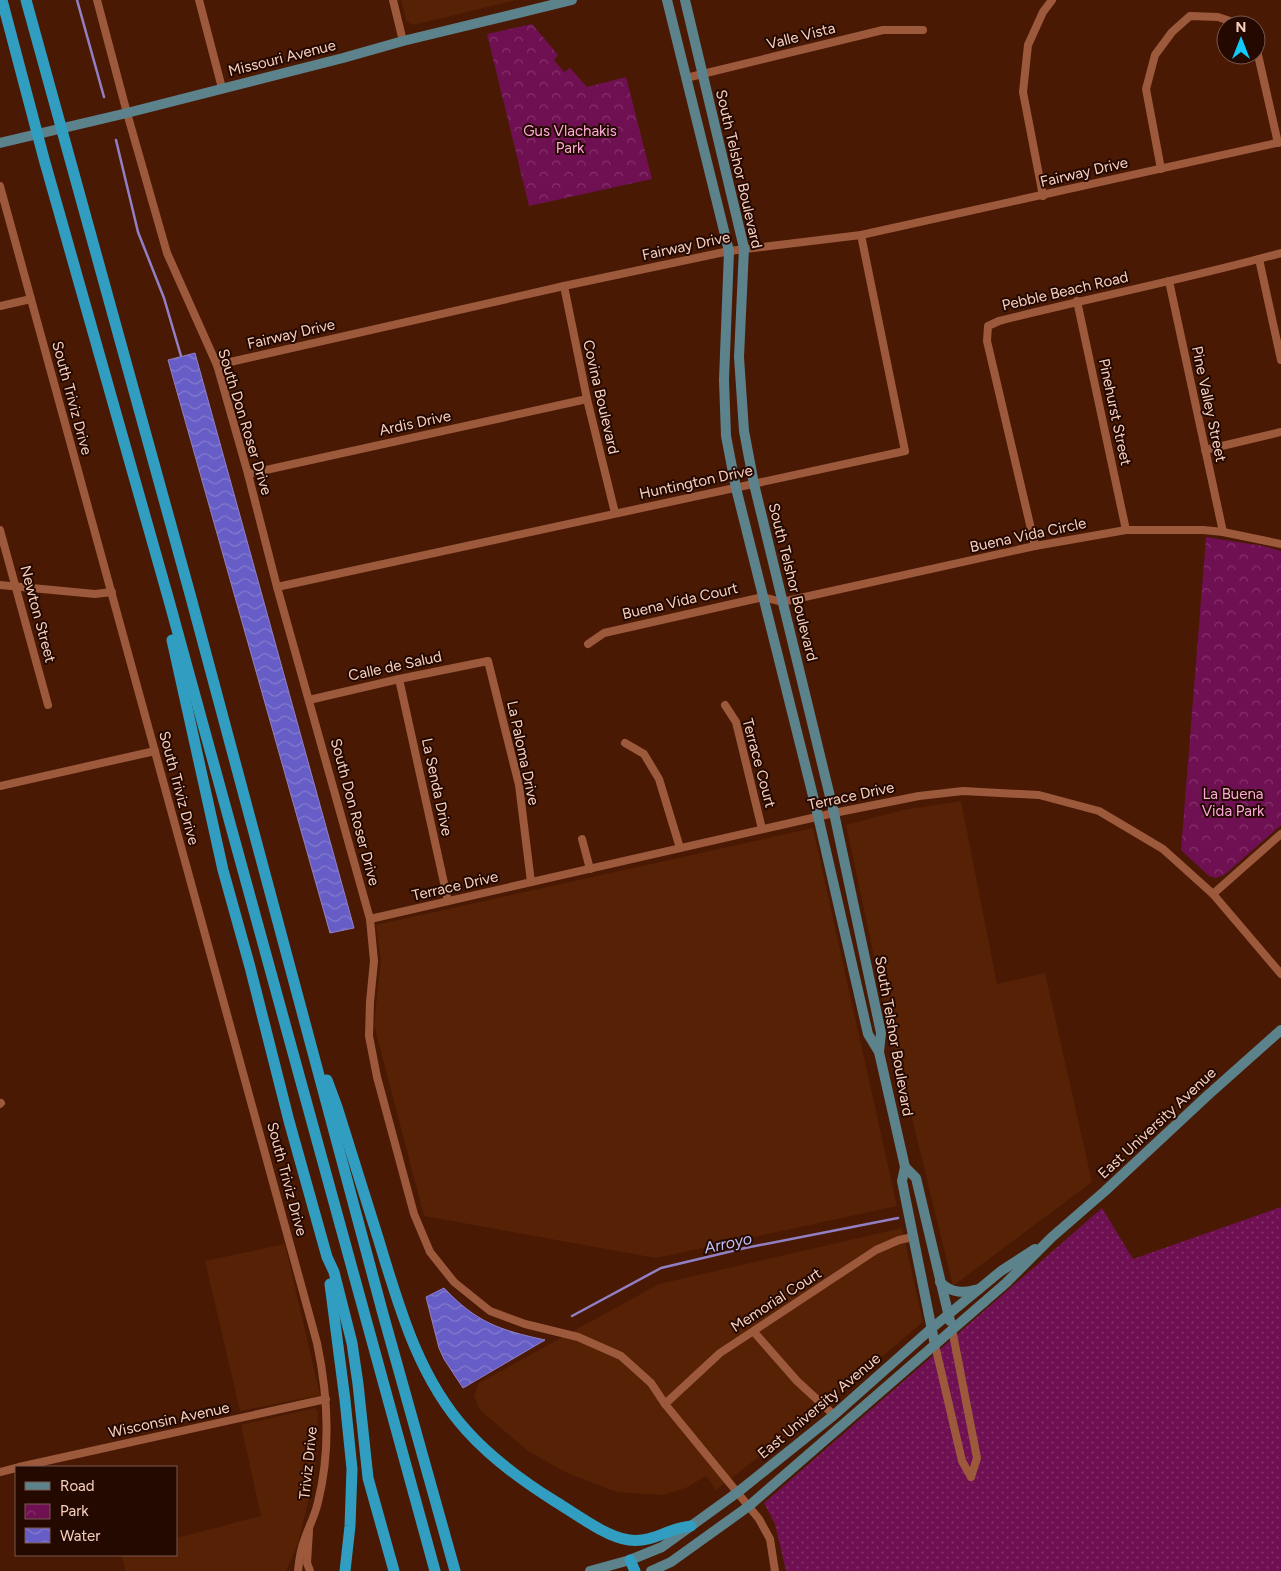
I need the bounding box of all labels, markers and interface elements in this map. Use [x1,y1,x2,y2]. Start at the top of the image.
north arrow [1216,15,1266,65]
street label: Valle Vista [765,19,837,53]
text: N [1236,19,1246,36]
street label: Missouri Avenue [226,36,338,80]
street label: South Telshor Boulevard [712,88,766,250]
park label: Gus Vlachakis Park [523,122,617,157]
street label: Fairway Drive [1038,153,1130,191]
street label: Fairway Drive [640,228,732,264]
street label: Pebble Beach Road [1000,268,1130,314]
street label: Fairway Drive [245,315,337,353]
street label: Covina Boulevard [579,338,623,456]
street label: South Triviz Drive [48,339,96,457]
street label: Pine Valley Street [1188,344,1230,464]
street label: South Don Roser Drive [214,347,276,497]
street label: Pinehurst Street [1095,357,1135,467]
street label: Ardis Drive [377,407,453,439]
street label: Huntington Drive [638,461,754,503]
street label: South Telshor Boulevard [765,501,821,663]
street label: Buena Vida Circle [968,514,1088,556]
street label: Newton Street [16,563,60,665]
street label: Buena Vida Court [620,579,740,623]
street label: Calle de Salud [347,647,443,685]
street label: La Paloma Drive [503,699,543,807]
street label: Terrace Court [738,716,780,810]
street label: South Triviz Drive [155,729,203,847]
street label: South Don Roser Drive [327,736,383,888]
street label: La Senda Drive [418,736,456,838]
street label: Terrace Drive [806,778,896,814]
park label: La Buena Vida Park [1202,785,1265,820]
street label: Terrace Drive [410,867,500,905]
street label: South Telshor Boulevard [871,954,917,1118]
street label: East University Avenue [1094,1064,1220,1182]
street label: South Triviz Drive [263,1120,311,1238]
water label: Arroyo [701,1229,754,1258]
street label: Memorial Court [727,1264,825,1336]
street label: East University Avenue [754,1349,884,1463]
street label: Wisconsin Avenue [107,1398,231,1442]
street label: Triviz Drive [295,1426,321,1500]
legend [15,1466,178,1556]
text: Road [60,1477,95,1495]
text: Park [60,1502,89,1520]
text: Water [60,1527,100,1545]

